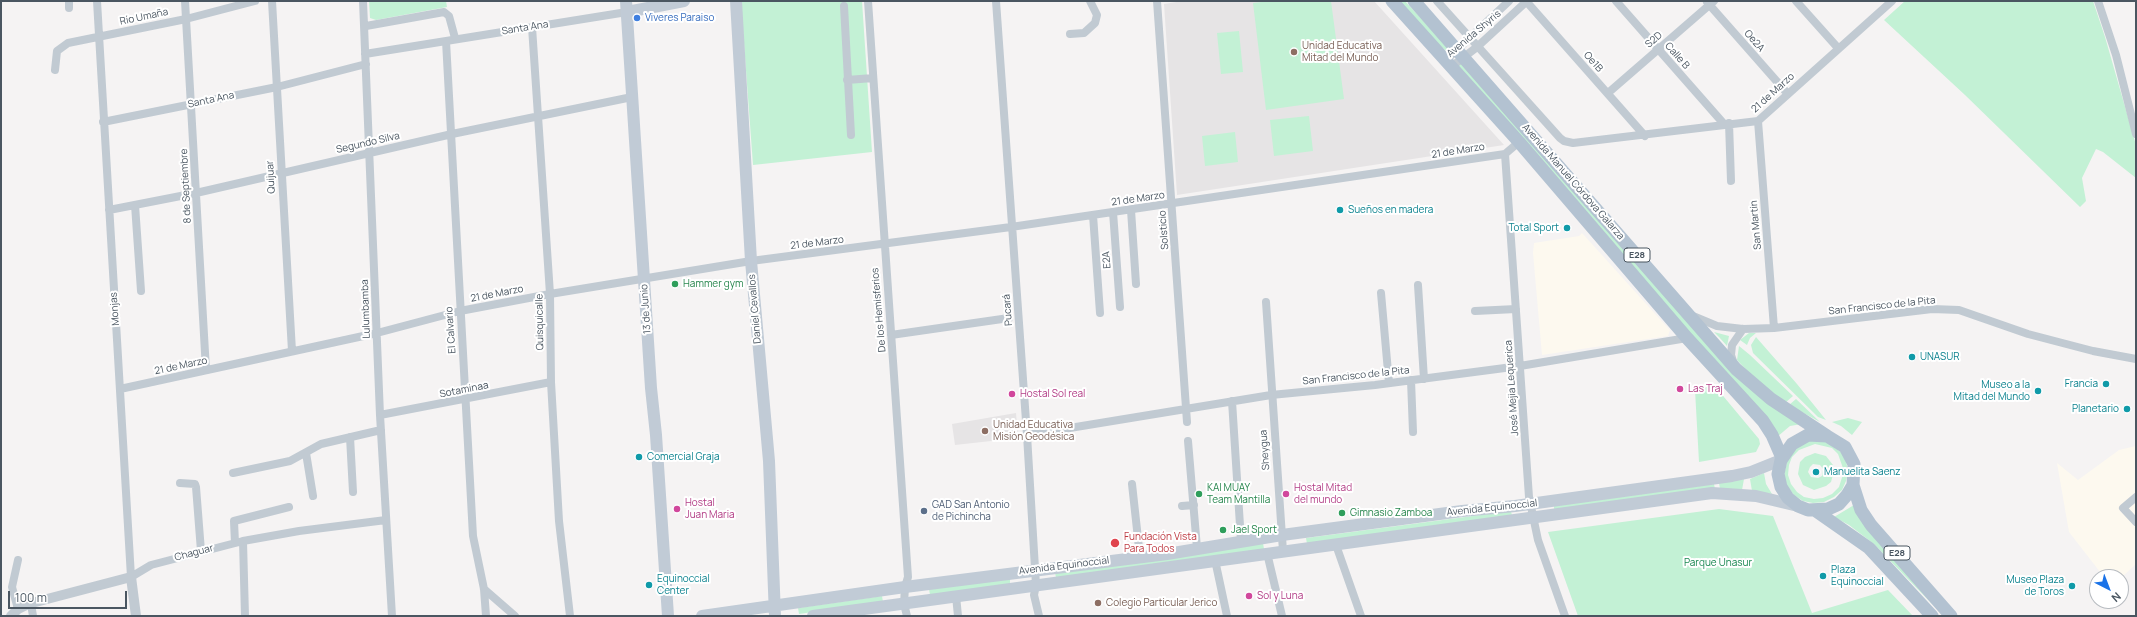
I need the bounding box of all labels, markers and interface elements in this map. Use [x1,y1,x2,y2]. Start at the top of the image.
street label: Río Umaña [119,6,169,28]
street label: Avenida Shyris [1445,8,1503,60]
place label: Viveres Paraiso [645,12,714,24]
marker: Viveres Paraiso [632,13,642,23]
street label: Santa Ana [501,18,549,38]
street label: Oe2A [1741,28,1767,54]
street label: S2D [1643,29,1665,51]
place label: Unidad Educativa Mitad del Mundo [1302,40,1382,64]
street label: Calle B [1662,40,1692,72]
marker: Unidad Educativa Mitad del Mundo [1289,47,1299,57]
street label: Oe1B [1581,49,1605,75]
street label: 21 de Marzo [1749,71,1797,115]
street label: Santa Ana [187,89,235,111]
street label: Avenida Manuel Córdova Galarza [1519,122,1627,242]
street label: Segundo Silva [335,130,401,156]
street label: 21 de Marzo [1431,141,1485,161]
street label: 8 de Septiembre [178,148,194,224]
street label: Quijuar [264,160,278,194]
street label: 21 de Marzo [1111,189,1165,209]
street label: San Martin [1748,200,1764,250]
place label: Sueños en madera [1348,204,1433,216]
marker: Sueños en madera [1335,205,1345,215]
street label: Solsticio [1157,210,1171,250]
place label: Total Sport [1508,222,1559,234]
marker: Total Sport [1562,223,1572,233]
street label: 21 de Marzo [790,234,844,252]
road number: E28 [1624,248,1650,262]
street label: E2A [1100,251,1114,269]
street label: De los Hemisferios [869,267,889,353]
street label: Daniel Cevallos [746,274,764,344]
place label: Hammer gym [683,278,743,290]
street label: Lulumbamba [359,279,373,339]
marker: Hammer gym [670,279,680,289]
street label: 21 de Marzo [469,283,525,305]
street label: 13 de Junio [638,284,654,334]
street label: Monjas [108,292,122,326]
street label: Quisquicalle [534,294,546,350]
street label: Pucará [1001,294,1015,326]
street label: San Francisco de la Pita [1828,294,1936,318]
street label: El Calvario [443,306,459,354]
street label: José Mejia Lequerica [1503,340,1521,436]
place label: UNASUR [1920,351,1959,363]
marker: UNASUR [1907,352,1917,362]
street label: 21 de Marzo [153,355,209,377]
street label: San Francisco de la Pita [1302,364,1410,388]
place label: Francia [2065,378,2098,390]
street label: Sotaminaa [439,379,489,401]
place label: Museo a la Mitad del Mundo [1954,379,2030,402]
marker: Francia [2101,379,2111,389]
place label: Las Traj [1688,383,1723,395]
marker: Las Traj [1675,384,1685,394]
marker: Museo a la Mitad del Mundo [2033,386,2043,396]
place label: Hostal Sol real [1020,388,1085,400]
marker: Hostal Sol real [1007,389,1017,399]
place label: Planetario [2072,403,2119,415]
marker: Planetario [2122,404,2132,414]
place label: Unidad Educativa Misión Geodésica [993,419,1074,442]
marker: Unidad Educativa Misión Geodésica [980,426,990,436]
street label: Sheygua [1258,429,1272,471]
place label: Comercial Graja [647,451,720,463]
marker: Comercial Graja [634,452,644,462]
place label: Manuelita Saenz [1824,466,1901,478]
marker: Manuelita Saenz [1811,467,1821,477]
place label: KAI MUAY Team Mantilla [1207,482,1270,506]
place label: Hostal Mitad del mundo [1294,482,1352,506]
marker: KAI MUAY Team Mantilla [1194,489,1204,499]
marker: Hostal Mitad del mundo [1281,489,1291,499]
place label: Hostal Juan Maria [685,497,735,520]
street label: Avenida Equinoccial [1446,497,1538,519]
place label: GAD San Antonio de Pichincha [932,499,1010,522]
marker: Hostal Juan Maria [672,504,682,514]
marker: GAD San Antonio de Pichincha [919,506,929,516]
place label: Gimnasio Zamboa [1350,507,1432,519]
marker: Gimnasio Zamboa [1337,508,1347,518]
place label: Jael Sport [1231,524,1277,536]
marker: Jael Sport [1218,525,1228,535]
place label: Fundación Vista Para Todos [1124,531,1197,554]
marker: Fundación Vista Para Todos [1109,537,1121,549]
street label: Chaguar [173,542,215,564]
road number: E28 [1884,546,1910,560]
street label: Avenida Equinoccial [1018,555,1110,577]
park label: Parque Unasur [1684,557,1752,569]
place label: Plaza Equinoccial [1831,564,1884,588]
north arrow [2089,569,2129,609]
marker: Plaza Equinoccial [1818,571,1828,581]
place label: Equinoccial Center [657,573,710,596]
place label: Museo Plaza de Toros [2006,574,2064,598]
marker: Equinoccial Center [644,580,654,590]
marker: Museo Plaza de Toros [2067,581,2077,591]
scale bar [10,583,129,609]
text: 100 m [15,589,47,606]
text: N [2109,589,2125,606]
place label: Sol y Luna [1257,590,1303,602]
marker: Sol y Luna [1244,591,1254,601]
place label: Colegio Particular Jerico [1106,597,1217,609]
marker: Colegio Particular Jerico [1093,598,1103,608]

